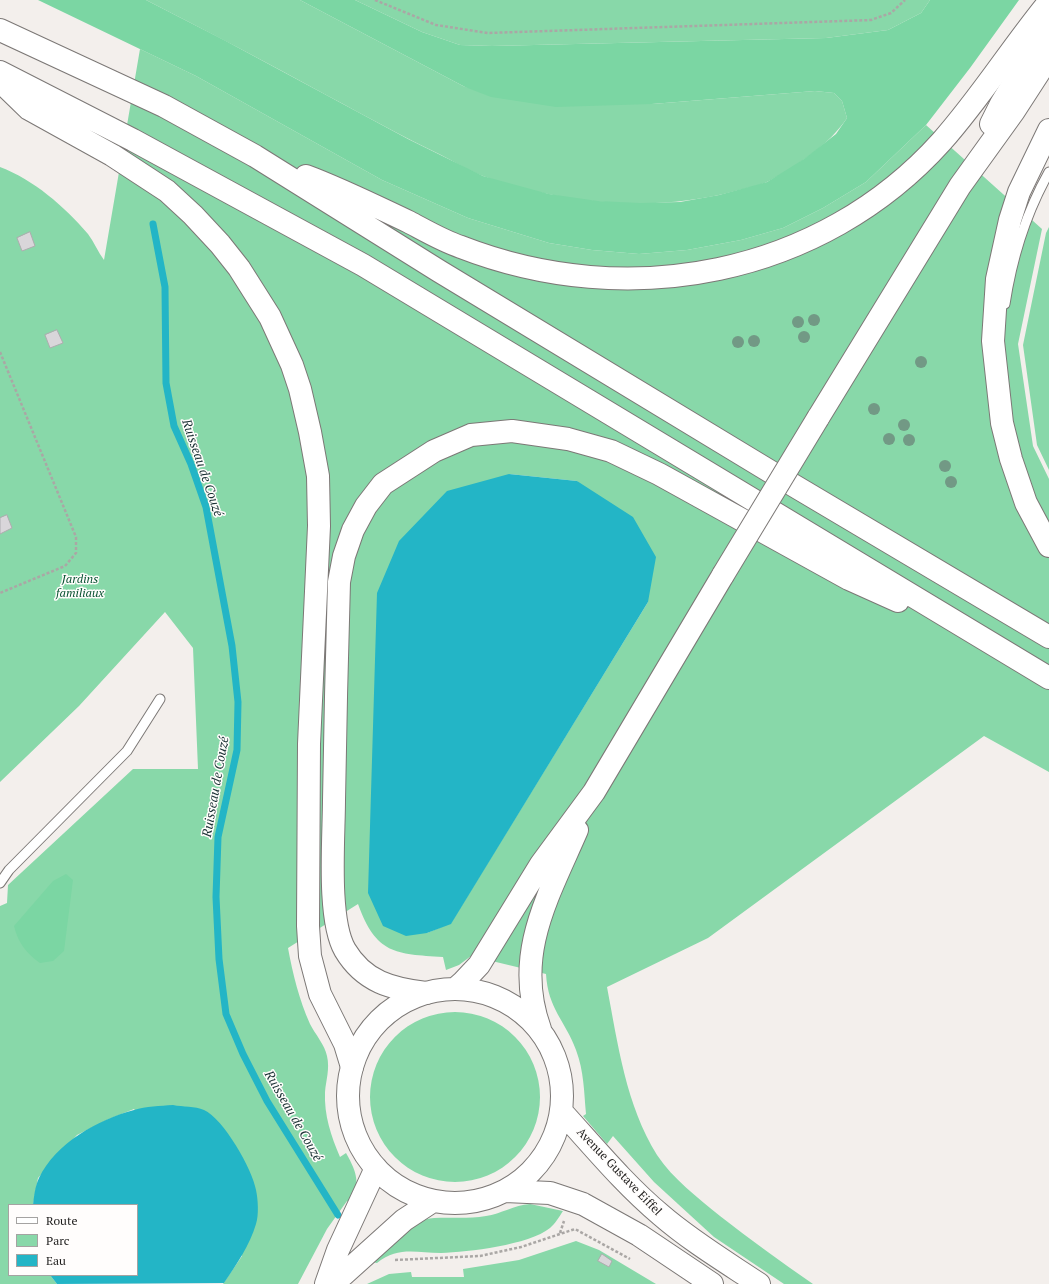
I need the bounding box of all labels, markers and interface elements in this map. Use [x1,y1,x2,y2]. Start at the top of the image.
water label: Ruisseau de Couzé [178,417,226,519]
park label: Jardins familiaux [56,573,104,601]
water label: Ruisseau de Couzé [199,735,233,839]
water label: Ruisseau de Couzé [261,1068,325,1164]
street label: Avenue Gustave Eiffel [573,1125,665,1219]
legend [8,1204,138,1276]
text: Route [46,1213,77,1228]
text: Parc [46,1233,69,1248]
text: Eau [46,1253,66,1268]

